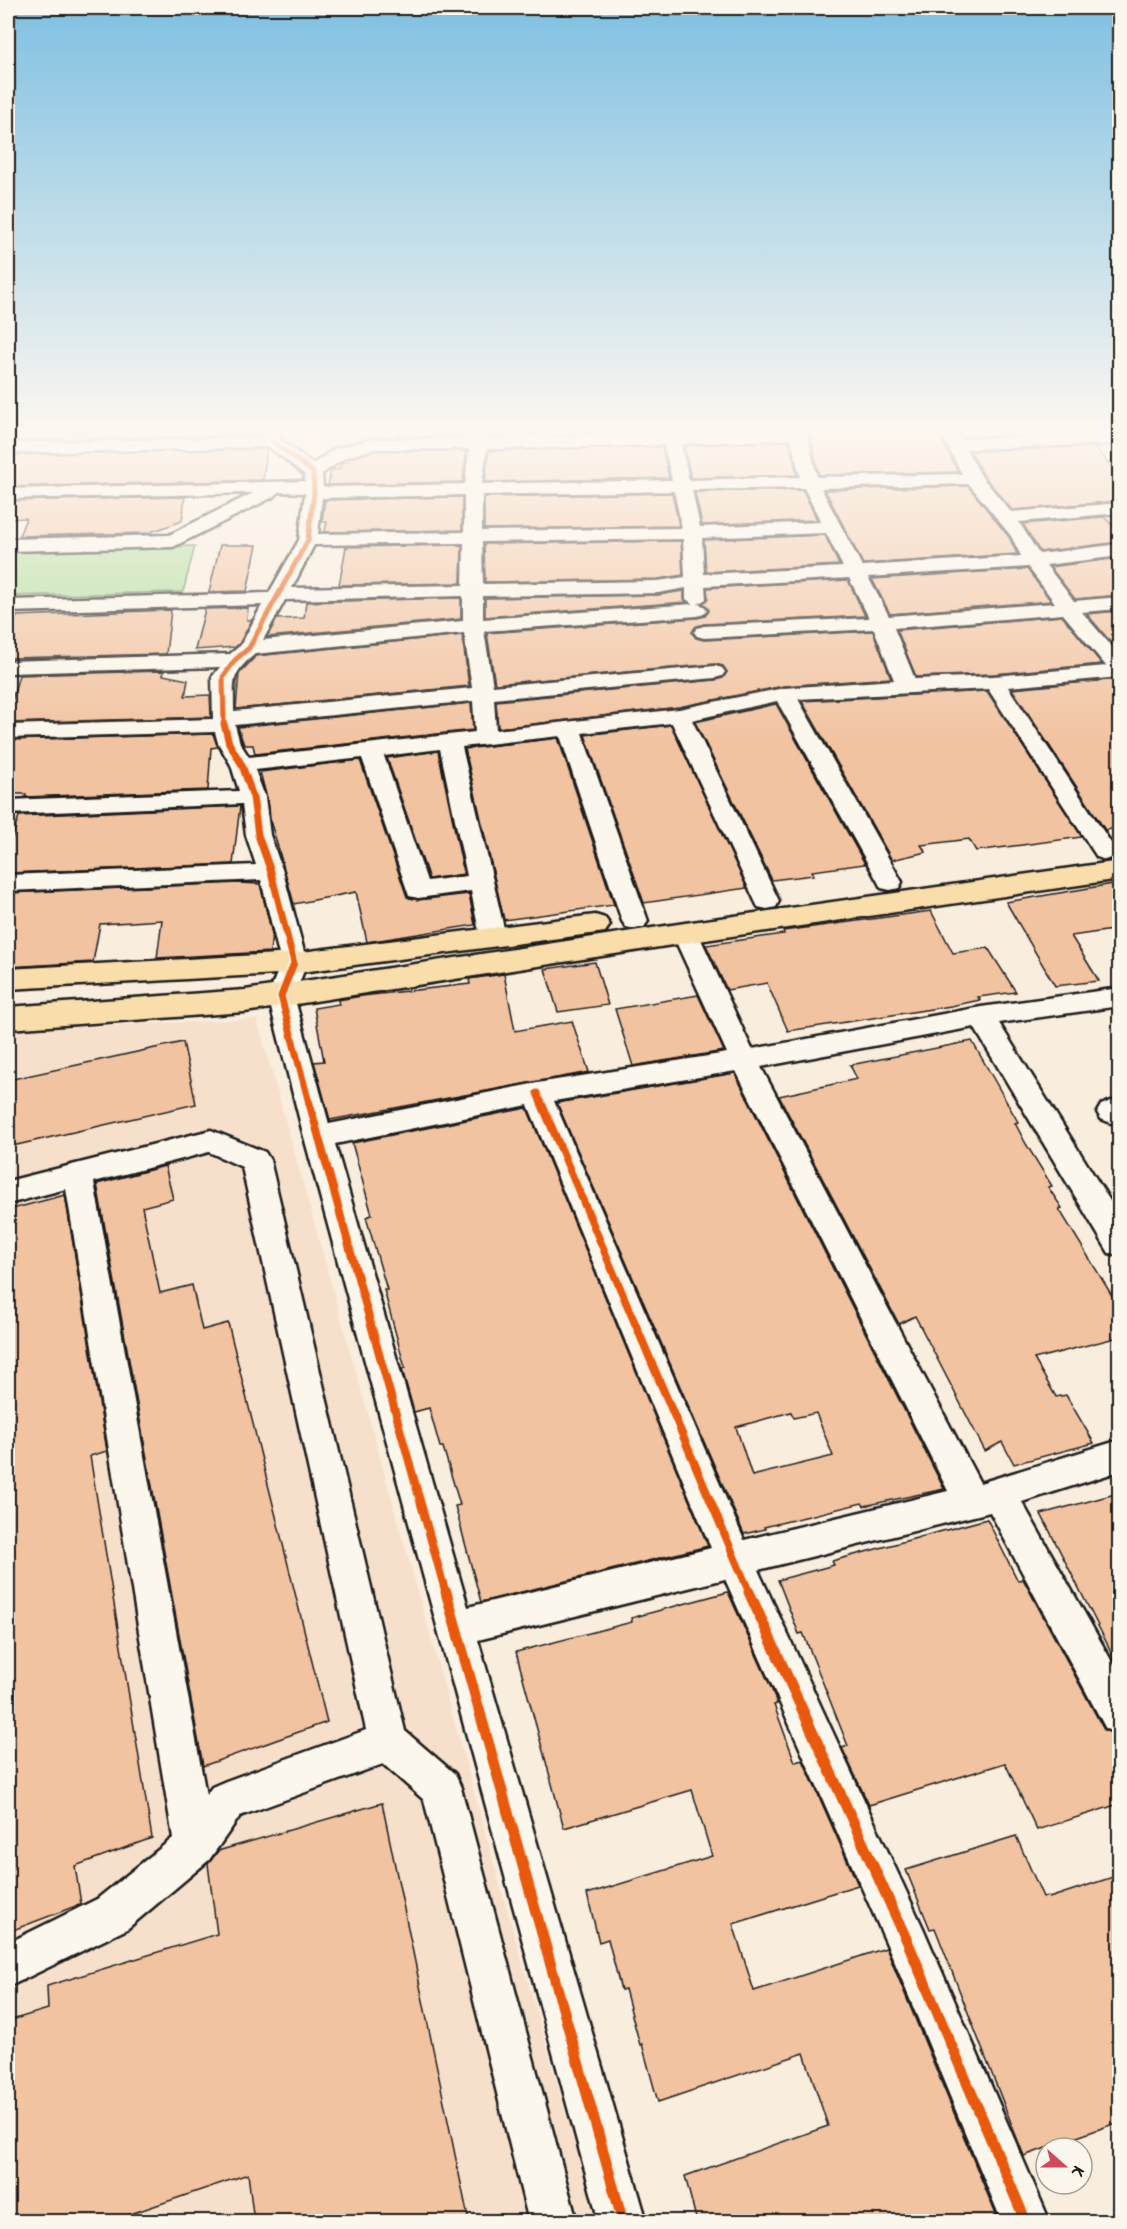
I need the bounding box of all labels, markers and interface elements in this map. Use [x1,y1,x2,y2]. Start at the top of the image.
north arrow [1034,2136,1094,2196]
text: K [1063,2162,1090,2180]

